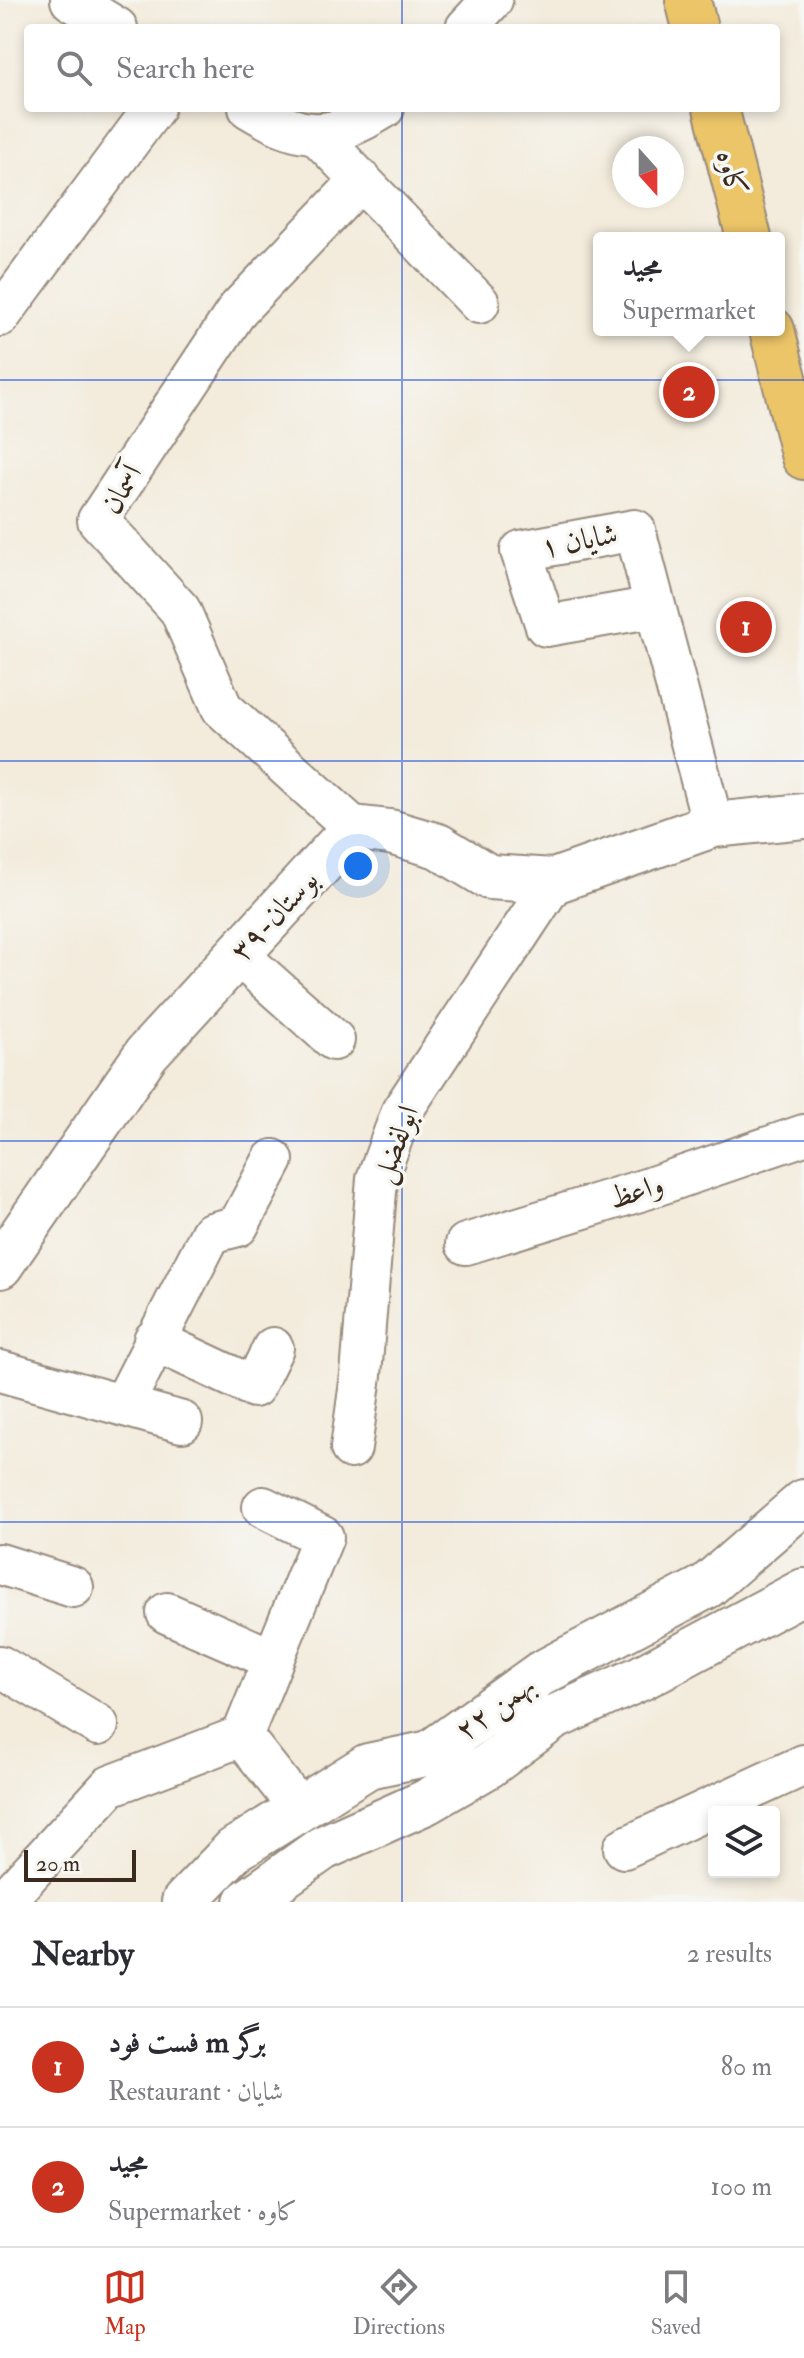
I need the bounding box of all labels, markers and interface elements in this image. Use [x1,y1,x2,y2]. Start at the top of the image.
search box [24,24,780,112]
icon: search [52,46,96,90]
text: Search here [116,50,255,87]
north arrow [612,136,684,208]
street label: کاوه [708,146,755,200]
popup [593,232,785,336]
text: مجید [622,248,662,285]
text: Supermarket [622,295,756,327]
pin: 2 [663,362,715,422]
street label: آسمان [93,455,152,521]
street label: شایان ۱ [538,515,621,566]
pin: 1 [720,597,772,657]
your location [338,846,378,886]
street label: ۳۹-بوستان [223,862,326,969]
street label: ابولفضل [364,1100,429,1189]
street label: واعظ [604,1165,668,1218]
street label: ۲۲ بهمن [448,1666,543,1750]
map controls [708,1806,780,1878]
button: layers [708,1806,780,1878]
scale bar [24,1846,136,1882]
text: 20 m [36,1850,80,1878]
text: Nearby [32,1933,134,1976]
text: 2 results [687,1938,772,1970]
text: فست فود m برگر [108,2024,266,2061]
text: 1 [53,2051,63,2083]
text: 80 m [721,2051,772,2083]
text: Restaurant · شایان [108,2076,283,2108]
text: مجید [108,2144,148,2181]
text: 2 [51,2171,65,2203]
text: 100 m [711,2171,772,2203]
text: Supermarket · کاوه [108,2196,297,2228]
tab: Map [103,2265,147,2341]
tab: Directions [353,2265,445,2341]
tab: Saved [651,2265,701,2341]

